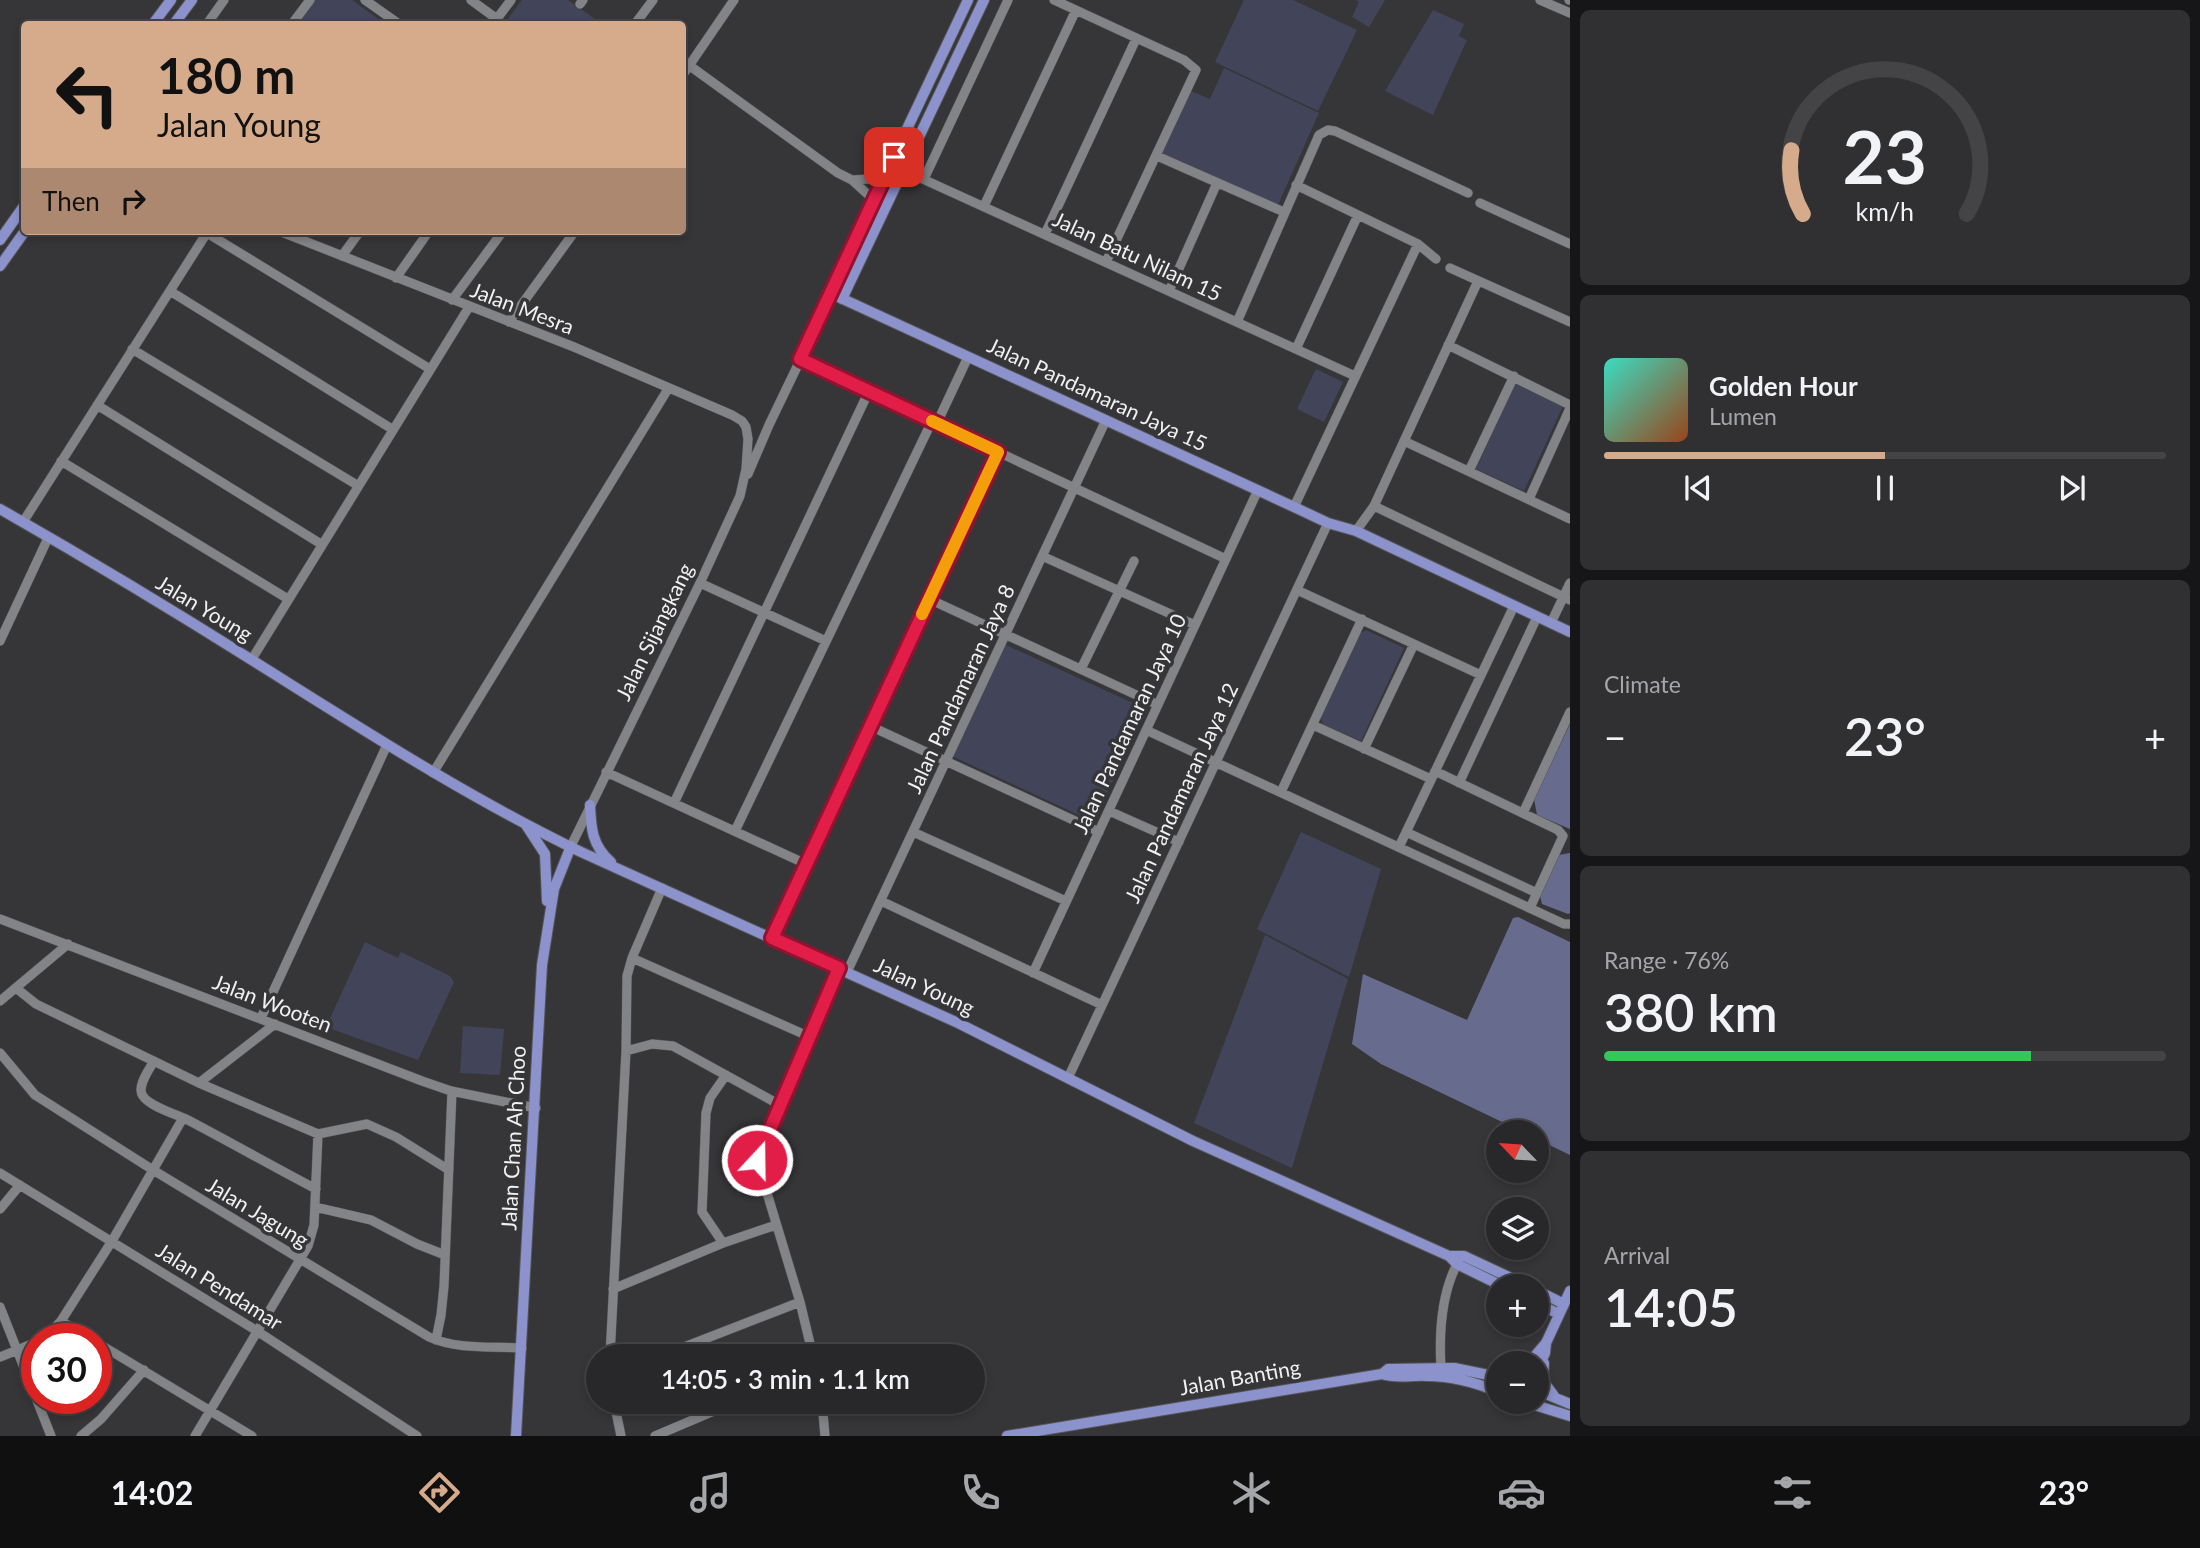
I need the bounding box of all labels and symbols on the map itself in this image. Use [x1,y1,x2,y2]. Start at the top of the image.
pin [864,127,924,187]
street label: Jalan Batu Nilam 15 [1049,206,1226,306]
street label: Jalan Mesra [467,276,578,339]
street label: Jalan Pandamaran Jaya 15 [984,332,1211,456]
street label: Jalan Sijangkang [610,559,698,704]
street label: Jalan Young [152,569,257,646]
street label: Jalan Pandamaran Jaya 8 [900,580,1019,797]
street label: Jalan Pandamaran Jaya 10 [1067,610,1191,837]
street label: Jalan Pandamaran Jaya 12 [1119,679,1243,906]
street label: Jalan Young [871,952,979,1020]
street label: Jalan Wooten [209,968,336,1037]
street label: Jalan Chan Ah Choo [495,1045,530,1231]
north arrow [1486,1120,1549,1183]
position arrow [720,1123,794,1197]
street label: Jalan Jagung [202,1171,314,1252]
street label: Jalan Pendamar [152,1237,288,1335]
speed limit sign: 30 [21,1323,112,1414]
street label: Jalan Banting [1177,1354,1302,1399]

